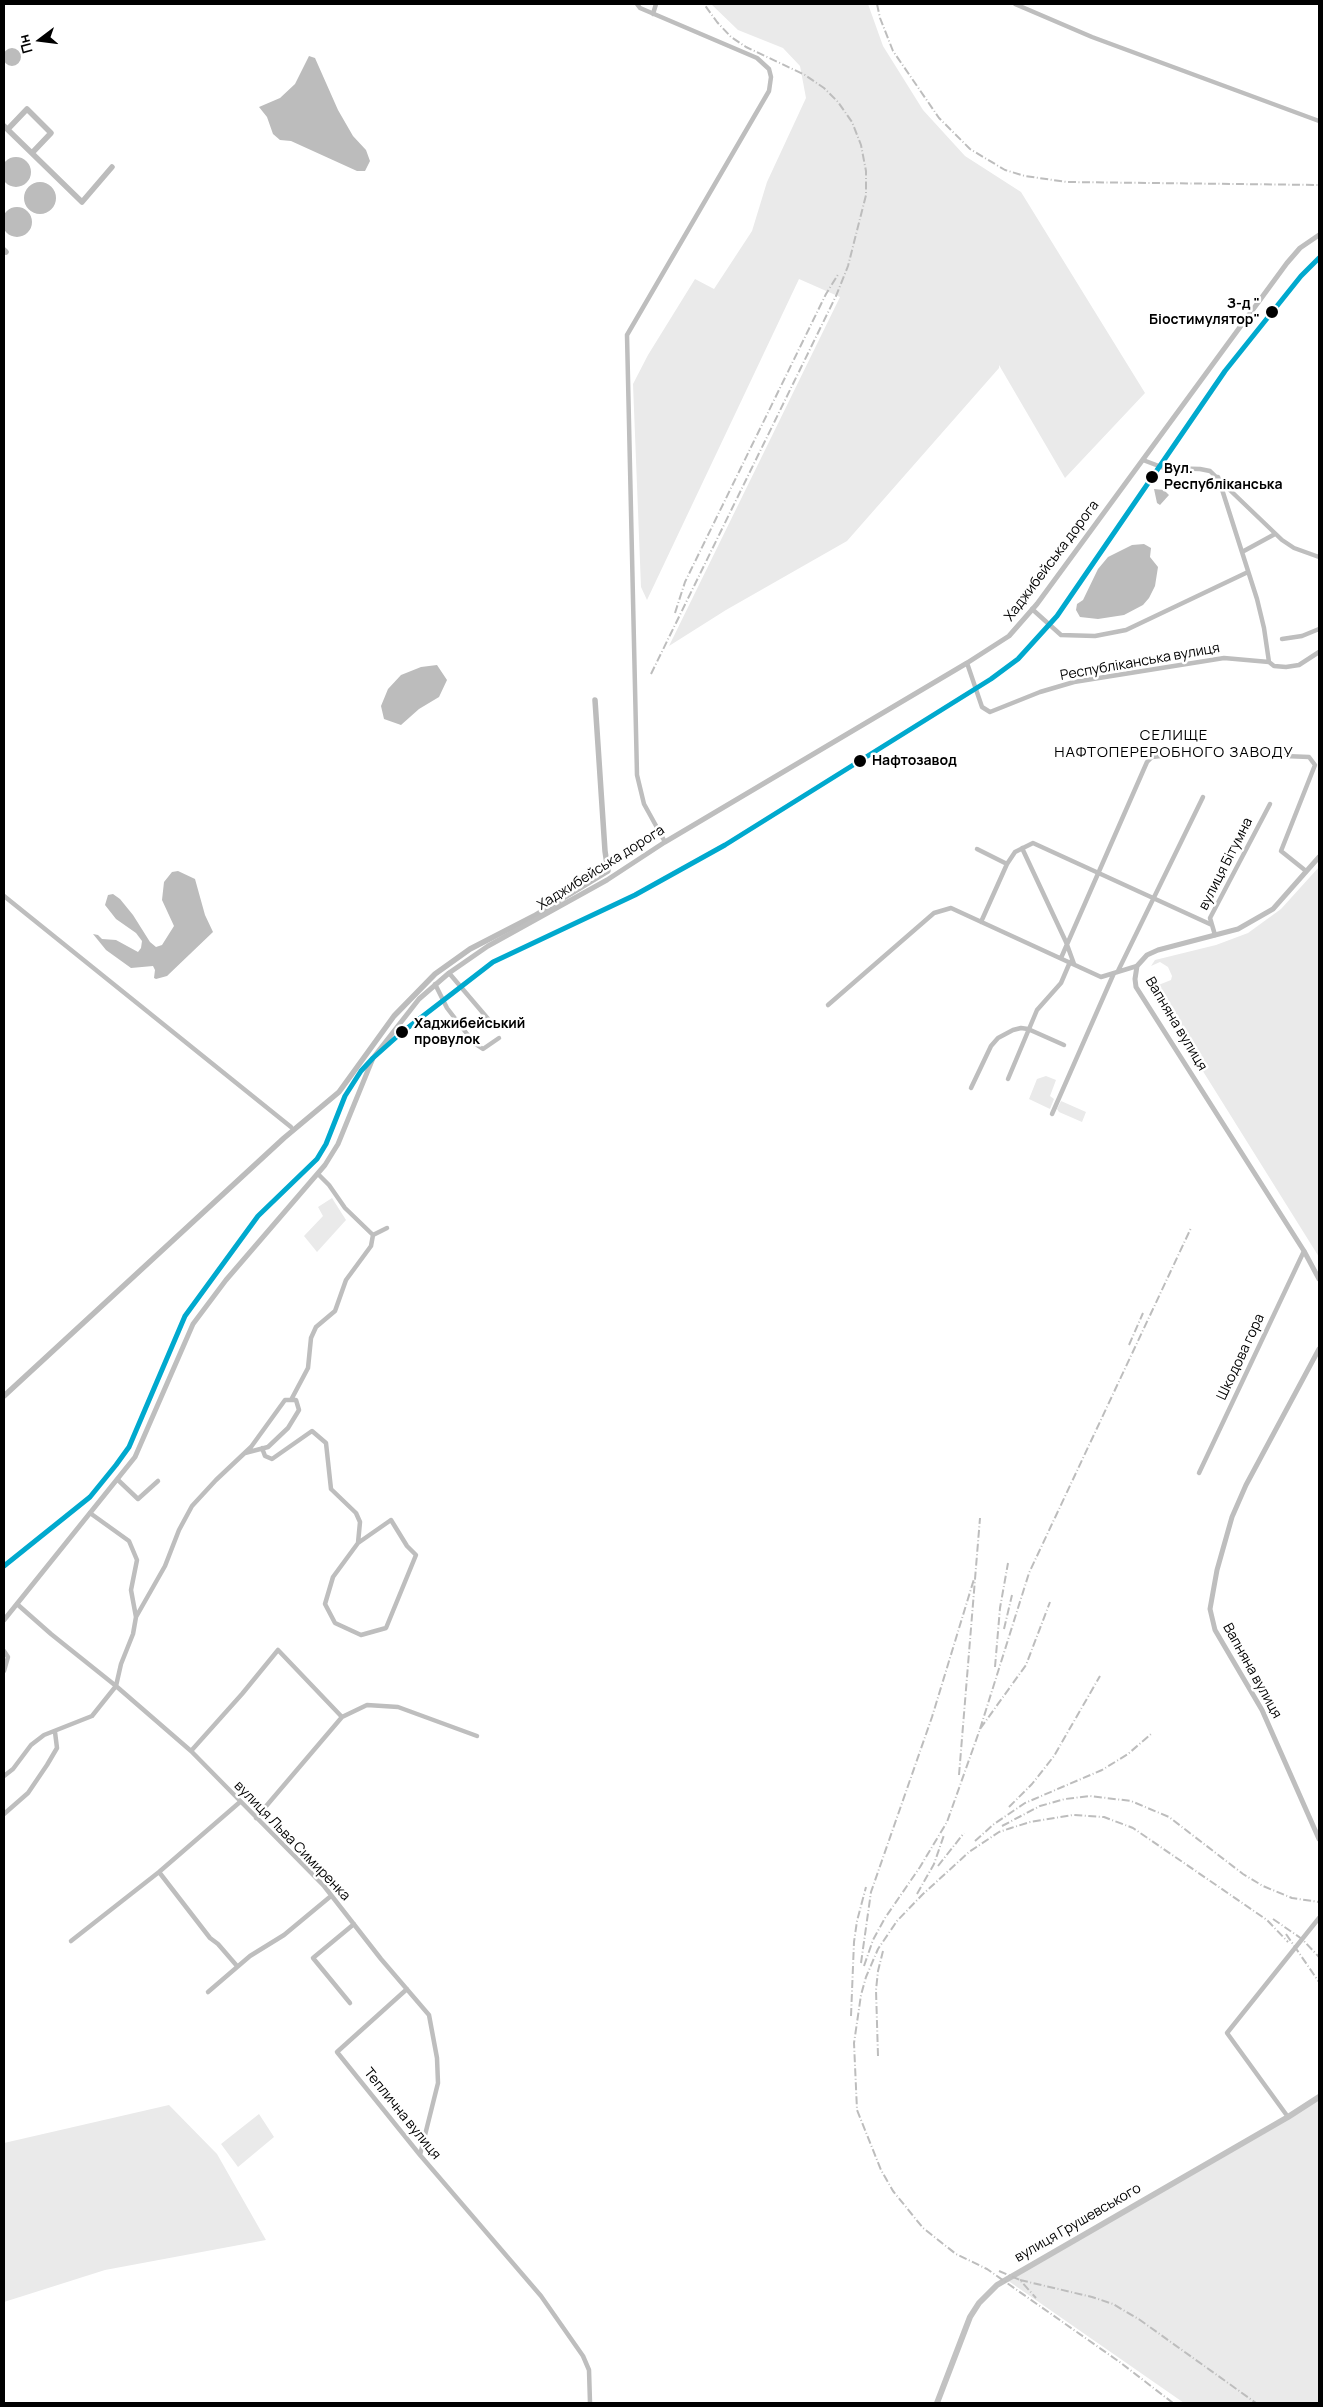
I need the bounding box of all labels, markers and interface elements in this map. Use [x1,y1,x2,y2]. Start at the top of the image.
north arrow [15,15,65,65]
text: Пн [13,32,37,56]
place label: З-д " Біостимулятор" [1149,296,1260,328]
marker: З-д " Біостимулятор" [1264,304,1280,320]
place label: Вул. Республіканська [1164,461,1282,494]
marker: Вул. Республіканська [1144,469,1160,485]
street label: Хаджибейська дорога [1001,497,1103,625]
street label: Республіканська вулиця [1059,640,1221,684]
district label: СЕЛИЩЕ НАФТОПЕРЕРОБНОГО ЗАВОДУ [1051,727,1297,762]
marker: Нафтозавод [852,753,868,769]
place label: Нафтозавод [872,753,957,769]
street label: вулиця Бітумна [1195,815,1257,913]
street label: Хаджибейська дорога [534,822,668,914]
street label: Вапняна вулиця [1141,974,1211,1074]
place label: Хаджибейський провулок [414,1016,525,1048]
marker: Хаджибейський провулок [394,1024,410,1040]
street label: Шкодова гора [1214,1311,1268,1403]
street label: Вапняна вулиця [1219,1620,1285,1722]
street label: вулиця Льва Симиренка [230,1778,354,1904]
street label: Теплична вулиця [360,2065,444,2163]
street label: вулиця Грушевського [1012,2180,1144,2266]

